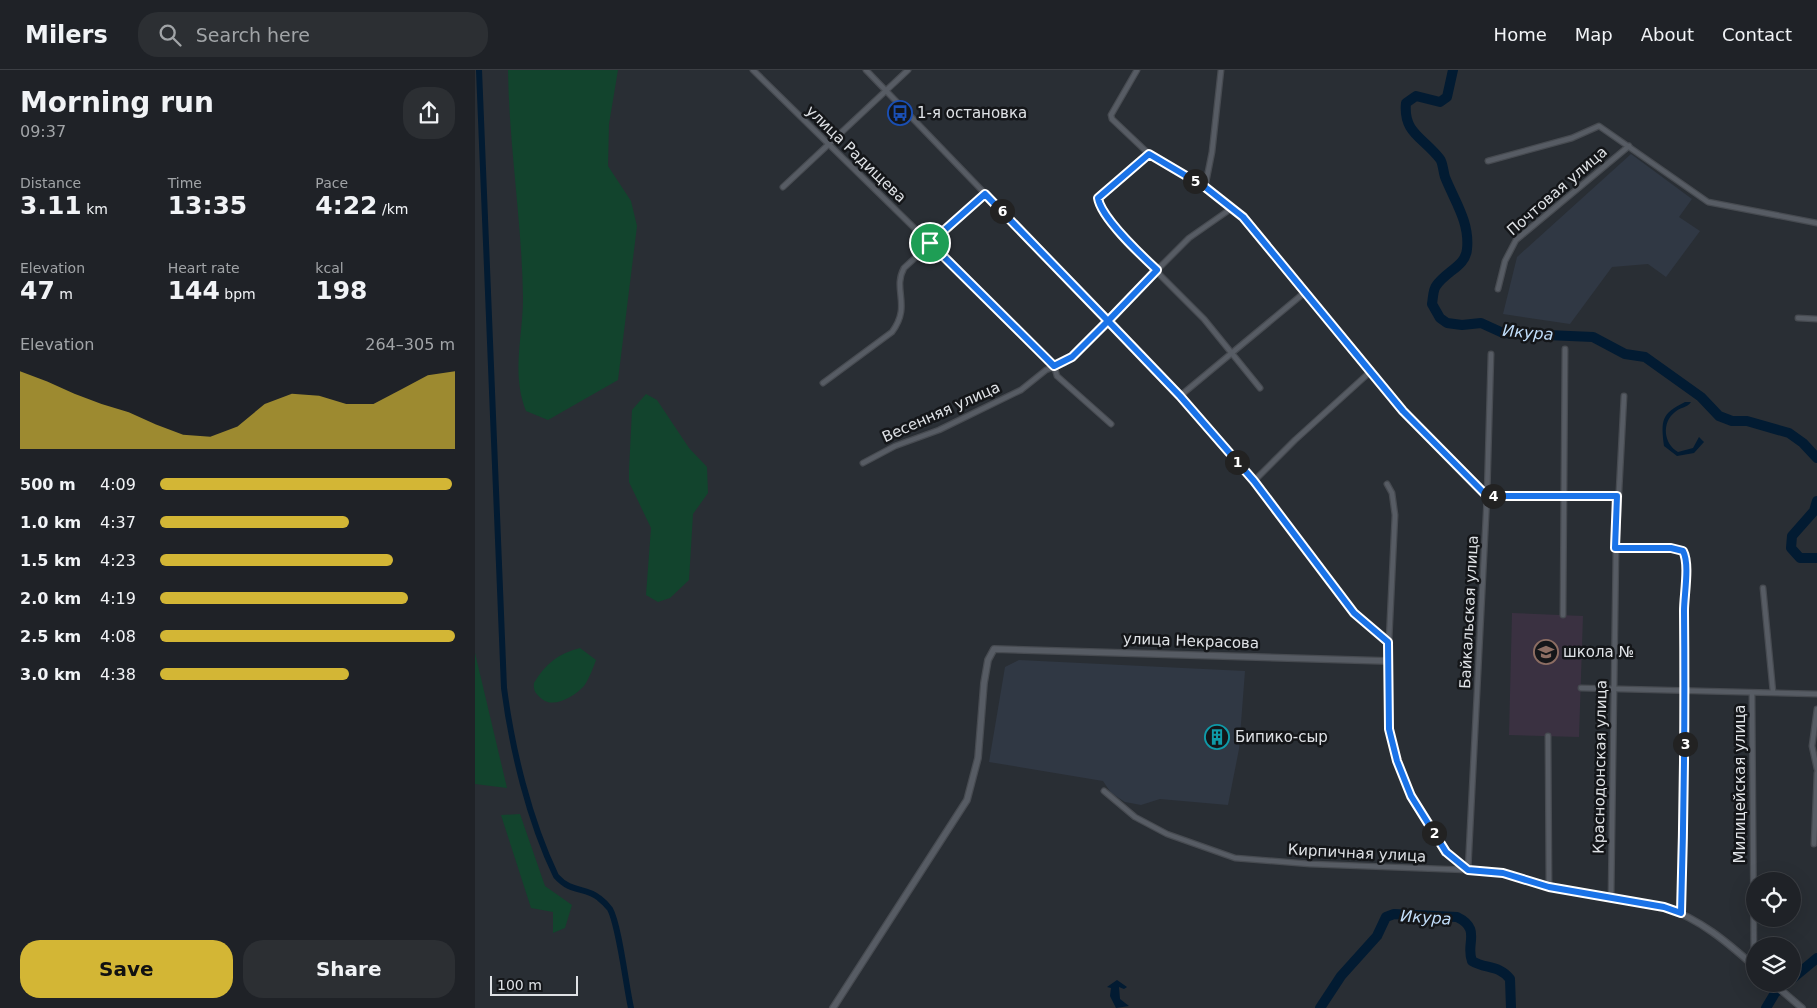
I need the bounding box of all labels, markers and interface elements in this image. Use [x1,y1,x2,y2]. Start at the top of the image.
search box [138,12,488,57]
text: Milers [25,21,108,49]
icon: search [156,21,184,49]
text: Search here [196,24,310,46]
text: Home [1494,24,1547,45]
text: Map [1575,24,1613,45]
text: About [1641,24,1694,45]
text: Contact [1722,24,1792,45]
text: Morning run [20,86,214,119]
button: share [403,87,455,139]
bus stop icon: 1-я остановка [887,100,913,126]
street label: улица Радищева [802,102,910,206]
place label: 1-я остановка [917,104,1027,122]
text: 09:37 [20,122,66,141]
street label: Почтовая улица [1503,143,1611,239]
pin: 5 [1183,168,1207,194]
text: 5 [1191,173,1200,189]
text: Distance [20,175,81,191]
text: Time [168,175,202,191]
text: Pace [315,175,348,191]
text: 3.11 [20,191,82,220]
text: 13:35 [168,191,247,220]
text: 4:22 [315,191,378,220]
pin: 6 [989,198,1015,224]
text: km [82,201,108,217]
text: /km [378,201,408,217]
text: 6 [998,203,1007,219]
pin [909,222,951,264]
icon: arrive [916,229,944,257]
text: Elevation [20,260,85,276]
text: Heart rate [168,260,240,276]
text: kcal [315,260,344,276]
text: 47 [20,276,55,305]
text: 144 [168,276,220,305]
text: 198 [315,276,368,305]
text: m [55,286,73,302]
text: bpm [220,286,256,302]
water label: Икура [1502,321,1554,344]
text: Elevation [20,335,94,354]
text: 264–305 m [365,335,455,354]
street label: Весенняя улица [879,378,1003,446]
pin: 1 [1225,450,1249,474]
text: 1 [1233,454,1242,470]
text: 500 m [20,475,76,494]
text: 4:09 [100,475,136,494]
pin: 4 [1481,484,1505,508]
text: 4 [1489,488,1498,504]
text: 1.0 km [20,513,81,532]
text: 4:37 [100,513,136,532]
street label: Байкальская улица [1456,535,1482,689]
text: 1.5 km [20,551,81,570]
text: 4:23 [100,551,136,570]
text: 2.0 km [20,589,81,608]
text: 4:19 [100,589,136,608]
text: 2.5 km [20,627,81,646]
text: 4:08 [100,627,136,646]
street label: улица Некрасова [1123,630,1259,652]
school or university icon: школа № [1533,639,1559,665]
place label: школа № [1563,643,1634,661]
text: 3.0 km [20,665,81,684]
text: 4:38 [100,665,136,684]
street label: Краснодонская улица [1589,680,1611,854]
street label: Милицейская улица [1731,704,1749,864]
building icon: Бипико-сыр [1204,724,1230,750]
place label: Бипико-сыр [1235,728,1328,746]
pin: 3 [1673,732,1697,756]
text: 3 [1681,736,1690,752]
pin: 2 [1421,820,1447,846]
text: 2 [1430,825,1439,841]
street label: Кирпичная улица [1287,840,1427,866]
map controls [1746,872,1801,992]
button: locate [1746,872,1801,927]
water label: Икура [1400,906,1452,929]
button: layers [1746,937,1801,992]
button: Save [20,940,233,998]
button: Share [243,940,455,998]
scale bar [490,973,577,996]
text: 100 m [497,977,542,993]

